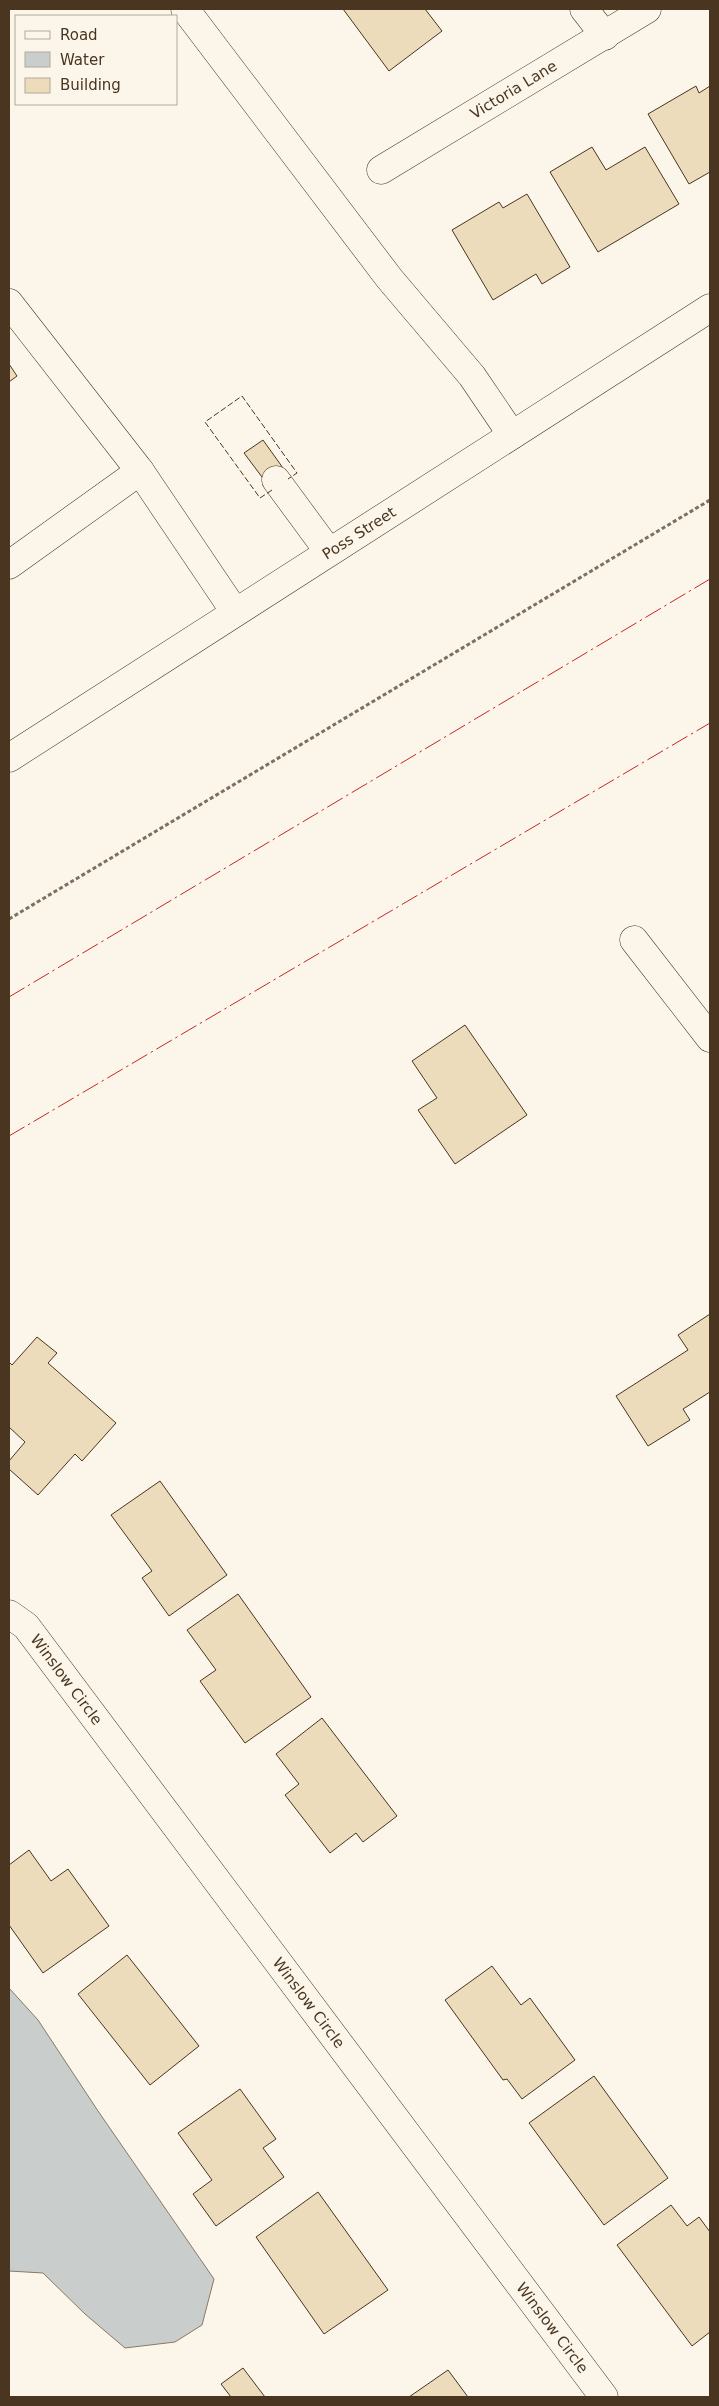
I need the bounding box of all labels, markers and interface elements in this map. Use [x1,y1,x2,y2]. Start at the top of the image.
legend [15,15,178,105]
text: Road [60,26,98,44]
text: Water [60,51,105,69]
street label: Victoria Lane [467,57,560,123]
text: Building [60,76,121,94]
street label: Poss Street [319,503,399,563]
street label: Winslow Circle [27,1631,106,1729]
street label: Winslow Circle [269,1954,348,2052]
street label: Winslow Circle [512,2279,592,2377]

